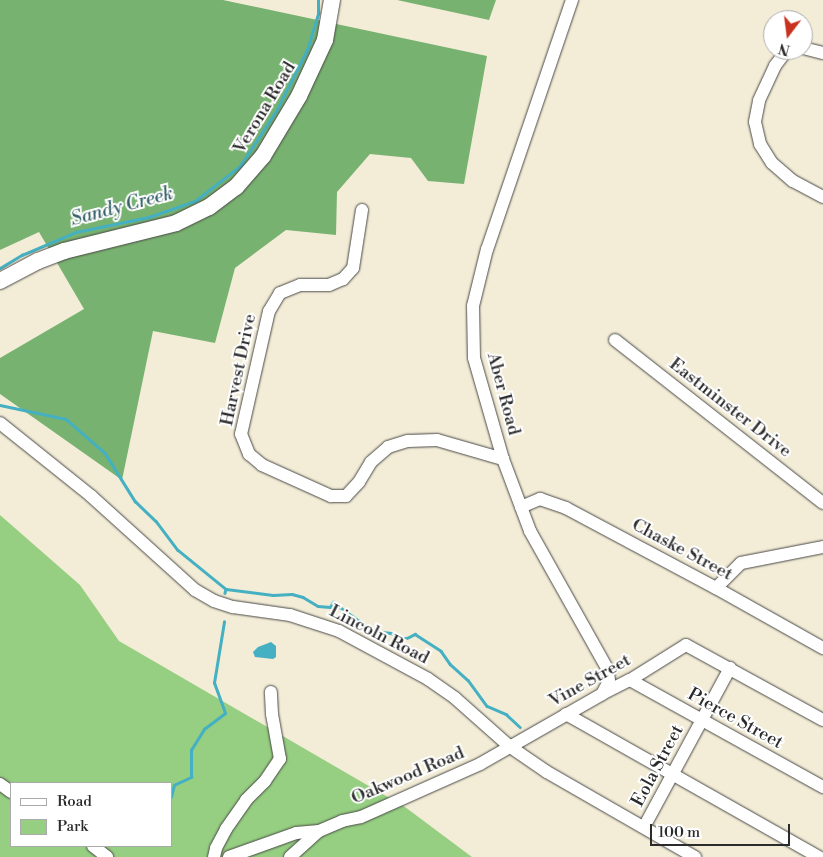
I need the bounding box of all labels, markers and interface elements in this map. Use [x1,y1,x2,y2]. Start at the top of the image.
north arrow [763,10,813,60]
text: N [777,38,792,59]
street label: Verona Road [229,58,301,158]
water label: Sandy Creek [68,182,176,232]
street label: Harvest Drive [217,312,261,428]
street label: Aber Road [482,350,524,438]
street label: Eastminster Drive [665,354,795,462]
street label: Chaske Street [628,514,736,586]
street label: Lincoln Road [325,601,433,669]
street label: Vine Street [545,650,635,712]
street label: Pierce Street [684,684,786,754]
street label: Eola Street [627,721,689,811]
street label: Oakwood Road [348,742,468,810]
legend [10,782,172,847]
text: Road [57,792,92,811]
scale bar [653,814,793,846]
text: Park [57,817,88,836]
text: 100 m [658,823,700,842]

